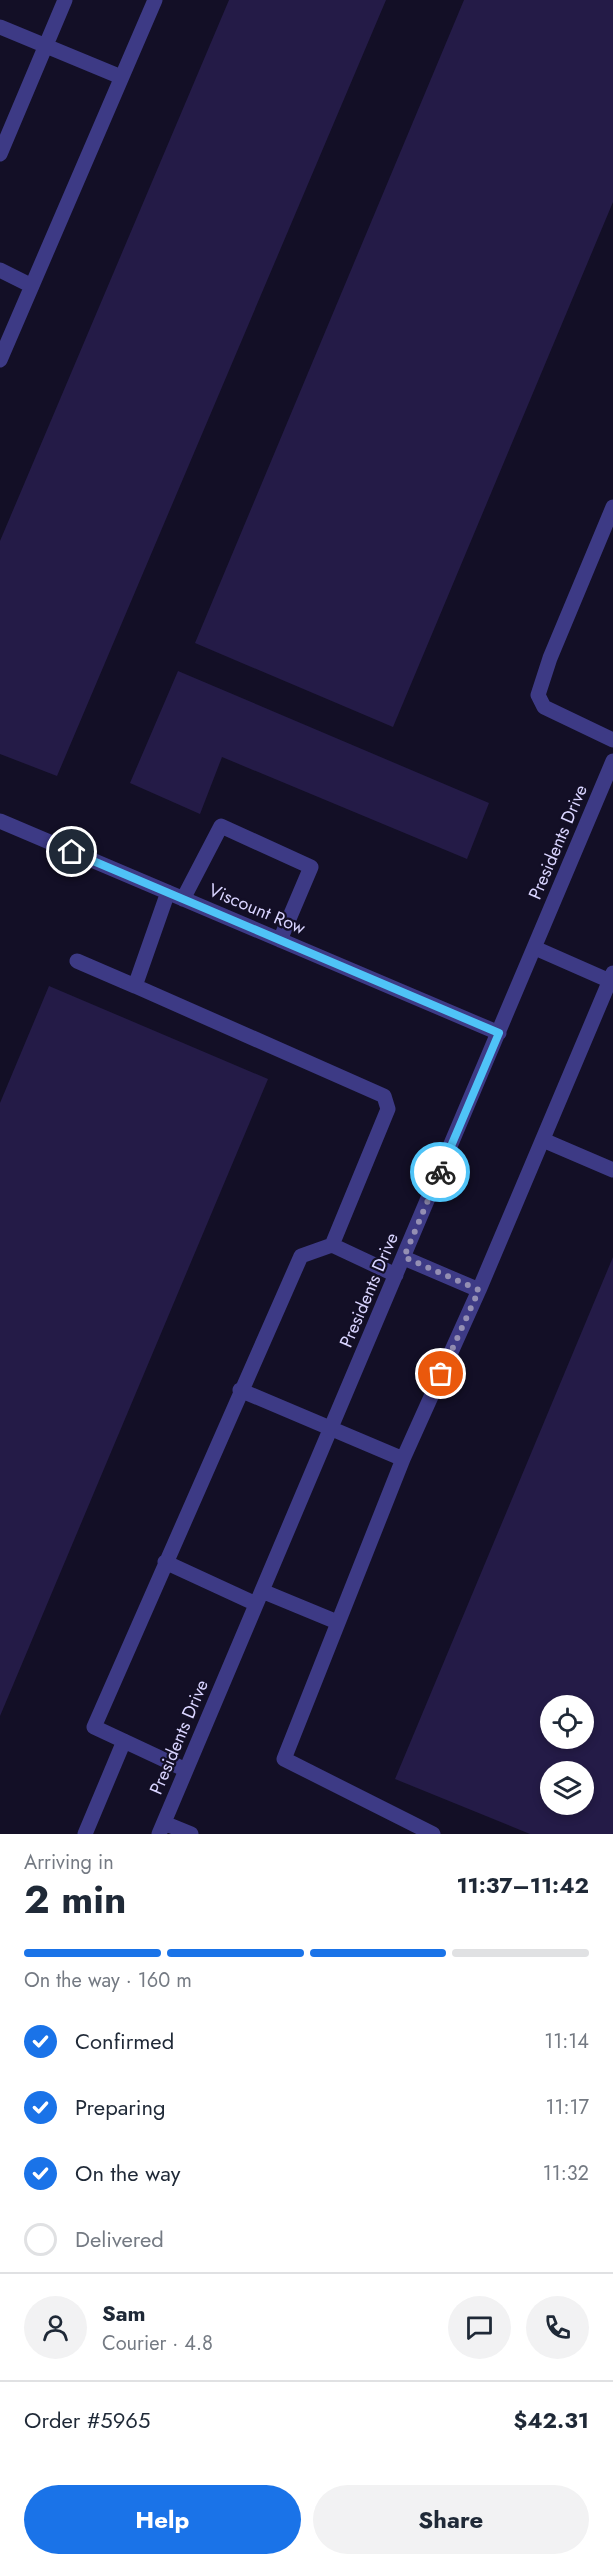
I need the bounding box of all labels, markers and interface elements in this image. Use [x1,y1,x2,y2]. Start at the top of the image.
street label: Presidents Drive [522,780,594,904]
pin [46,826,97,877]
icon: home [55,835,88,868]
street label: Viscount Row [205,877,310,941]
courier [410,1142,470,1202]
icon: bike [424,1156,457,1189]
street label: Presidents Drive [333,1228,405,1352]
pin [415,1348,466,1399]
icon: bag [424,1357,457,1390]
street label: Presidents Drive [143,1675,215,1799]
map controls [540,1695,594,1815]
button: locate [540,1695,594,1749]
button: layers [540,1761,594,1815]
text: Arriving in [24,1848,114,1877]
text: 11:37–11:42 [456,1869,589,1901]
text: 2 min [24,1871,126,1928]
text: On the way · 160 m [24,1966,192,1995]
icon: check [24,2025,57,2058]
text: Confirmed [75,2025,174,2057]
text: 11:14 [544,2027,589,2056]
icon: check [24,2091,57,2124]
text: Preparing [75,2091,166,2123]
text: 11:17 [546,2093,589,2122]
icon: check [24,2157,57,2190]
text: On the way [75,2157,180,2189]
text: 11:32 [543,2159,589,2188]
text: Delivered [75,2223,164,2255]
button: person [24,2296,87,2359]
button: chat [448,2296,511,2359]
button: phone [526,2296,589,2359]
text: Sam [102,2297,146,2329]
text: Courier · 4.8 [102,2329,213,2358]
text: Order #5965 [24,2404,150,2436]
text: $42.31 [514,2404,589,2436]
button: Help [24,2485,301,2554]
button: Share [313,2485,589,2554]

